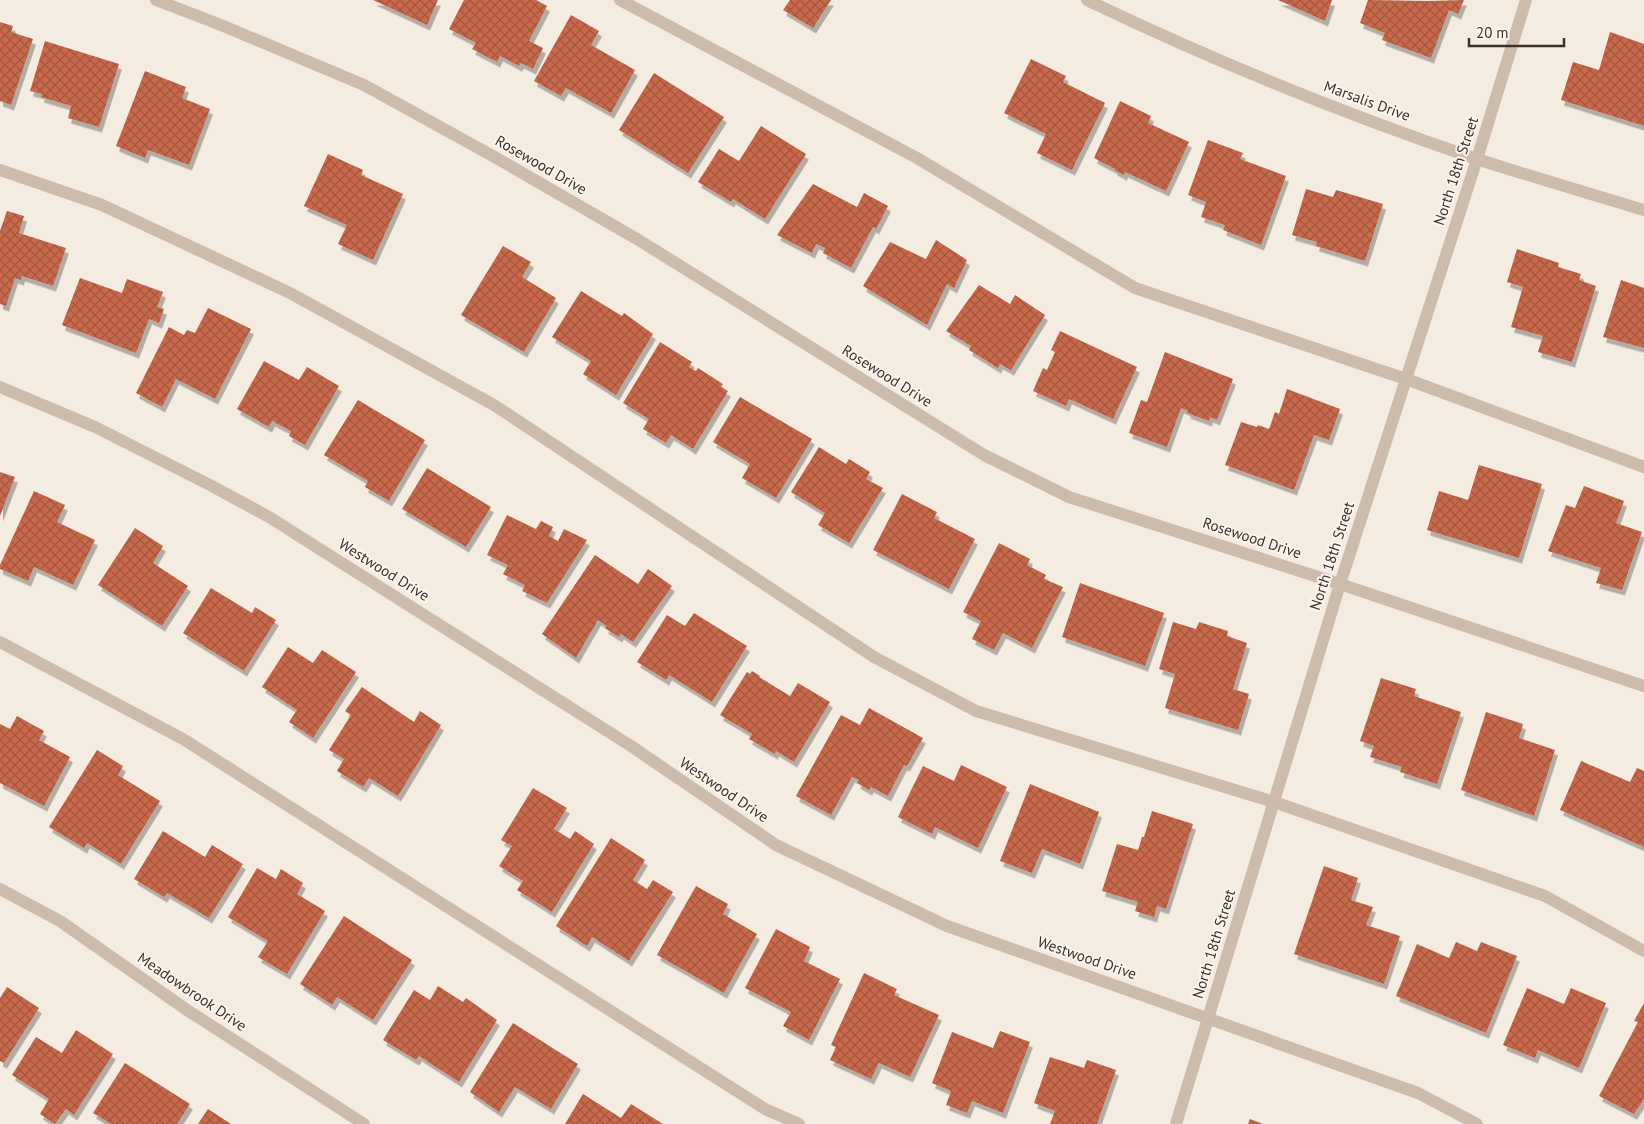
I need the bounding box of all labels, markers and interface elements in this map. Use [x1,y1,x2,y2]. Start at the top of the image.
scale bar [1469,15,1564,47]
text: 20 m [1476,23,1509,42]
street label: Marsalis Drive [1321,76,1413,125]
street label: North 18th Street [1429,114,1482,227]
street label: Rosewood Drive [492,131,590,198]
street label: Rosewood Drive [839,340,936,411]
street label: North 18th Street [1305,499,1358,612]
street label: Rosewood Drive [1200,513,1304,562]
street label: Westwood Drive [335,534,433,605]
street label: Westwood Drive [676,753,772,826]
street label: North 18th Street [1188,887,1239,1001]
street label: Westwood Drive [1035,932,1139,983]
street label: Meadowbrook Drive [134,948,250,1035]

